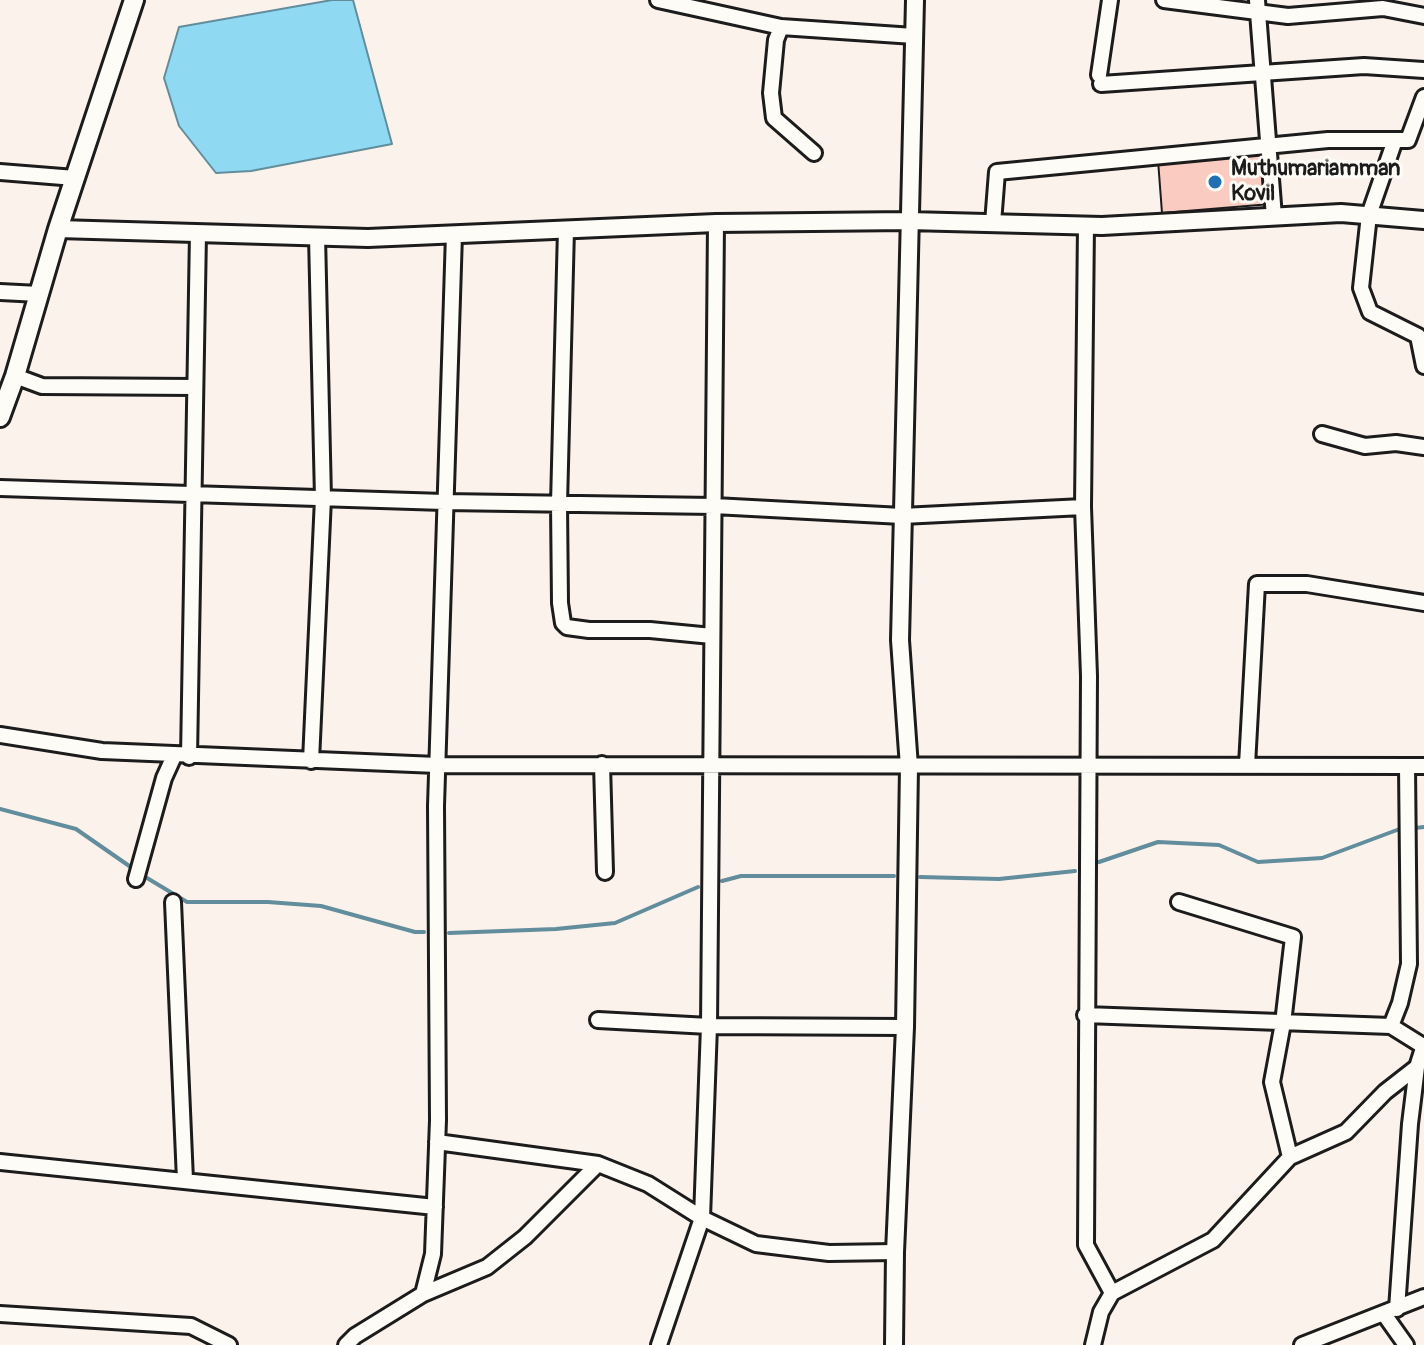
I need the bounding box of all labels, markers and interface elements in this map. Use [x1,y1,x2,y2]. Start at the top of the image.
place label: Muthumariamman Kovil [1231,156,1400,208]
marker: Muthumariamman Kovil [1206,173,1224,191]

